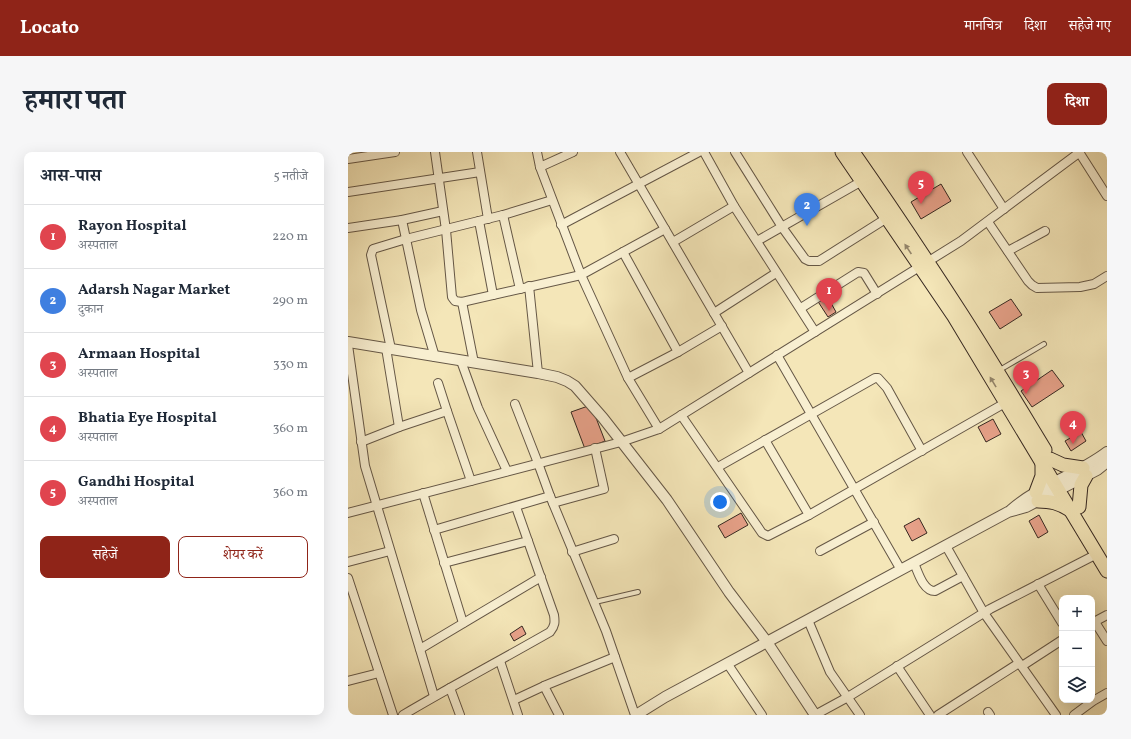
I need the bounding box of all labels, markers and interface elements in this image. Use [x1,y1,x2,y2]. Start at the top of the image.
text: Locato [20,15,79,41]
text: मानचित्र [964,17,1002,36]
text: दिशा [1024,17,1046,36]
text: सहेजे गए [1068,17,1111,36]
text: हमारा पता [24,82,125,121]
button: दिशा [1047,83,1107,125]
text: आस-पास [40,165,101,188]
text: 5 नतीजे [274,168,308,186]
pin: 5 [908,171,934,204]
pin: 2 [794,193,820,226]
text: Rayon Hospital [78,216,187,237]
text: 1 [50,228,56,246]
text: 220 m [272,228,308,246]
text: अस्पताल [78,237,118,255]
one-way arrow [904,244,912,254]
pin: 1 [816,278,842,311]
text: Adarsh Nagar Market [78,280,230,301]
text: 2 [50,292,56,310]
text: 290 m [272,292,308,310]
text: दुकान [78,301,103,319]
text: Armaan Hospital [78,344,200,365]
text: 3 [50,356,56,374]
text: 330 m [273,356,308,374]
pin: 3 [1013,361,1039,394]
text: अस्पताल [78,365,118,383]
one-way arrow [989,377,997,387]
text: Bhatia Eye Hospital [78,408,217,429]
pin: 4 [1060,411,1086,444]
text: 4 [49,420,57,438]
text: 360 m [273,420,308,438]
text: अस्पताल [78,429,118,447]
text: Gandhi Hospital [78,472,194,493]
text: 5 [50,484,56,502]
text: 360 m [273,484,308,502]
your location [710,492,730,512]
text: अस्पताल [78,493,118,511]
button: सहेजें [40,536,170,578]
button: शेयर करें [178,536,308,578]
map controls [1059,595,1095,703]
button: + [1059,595,1095,631]
button: − [1059,631,1095,667]
button: layers [1059,667,1095,703]

